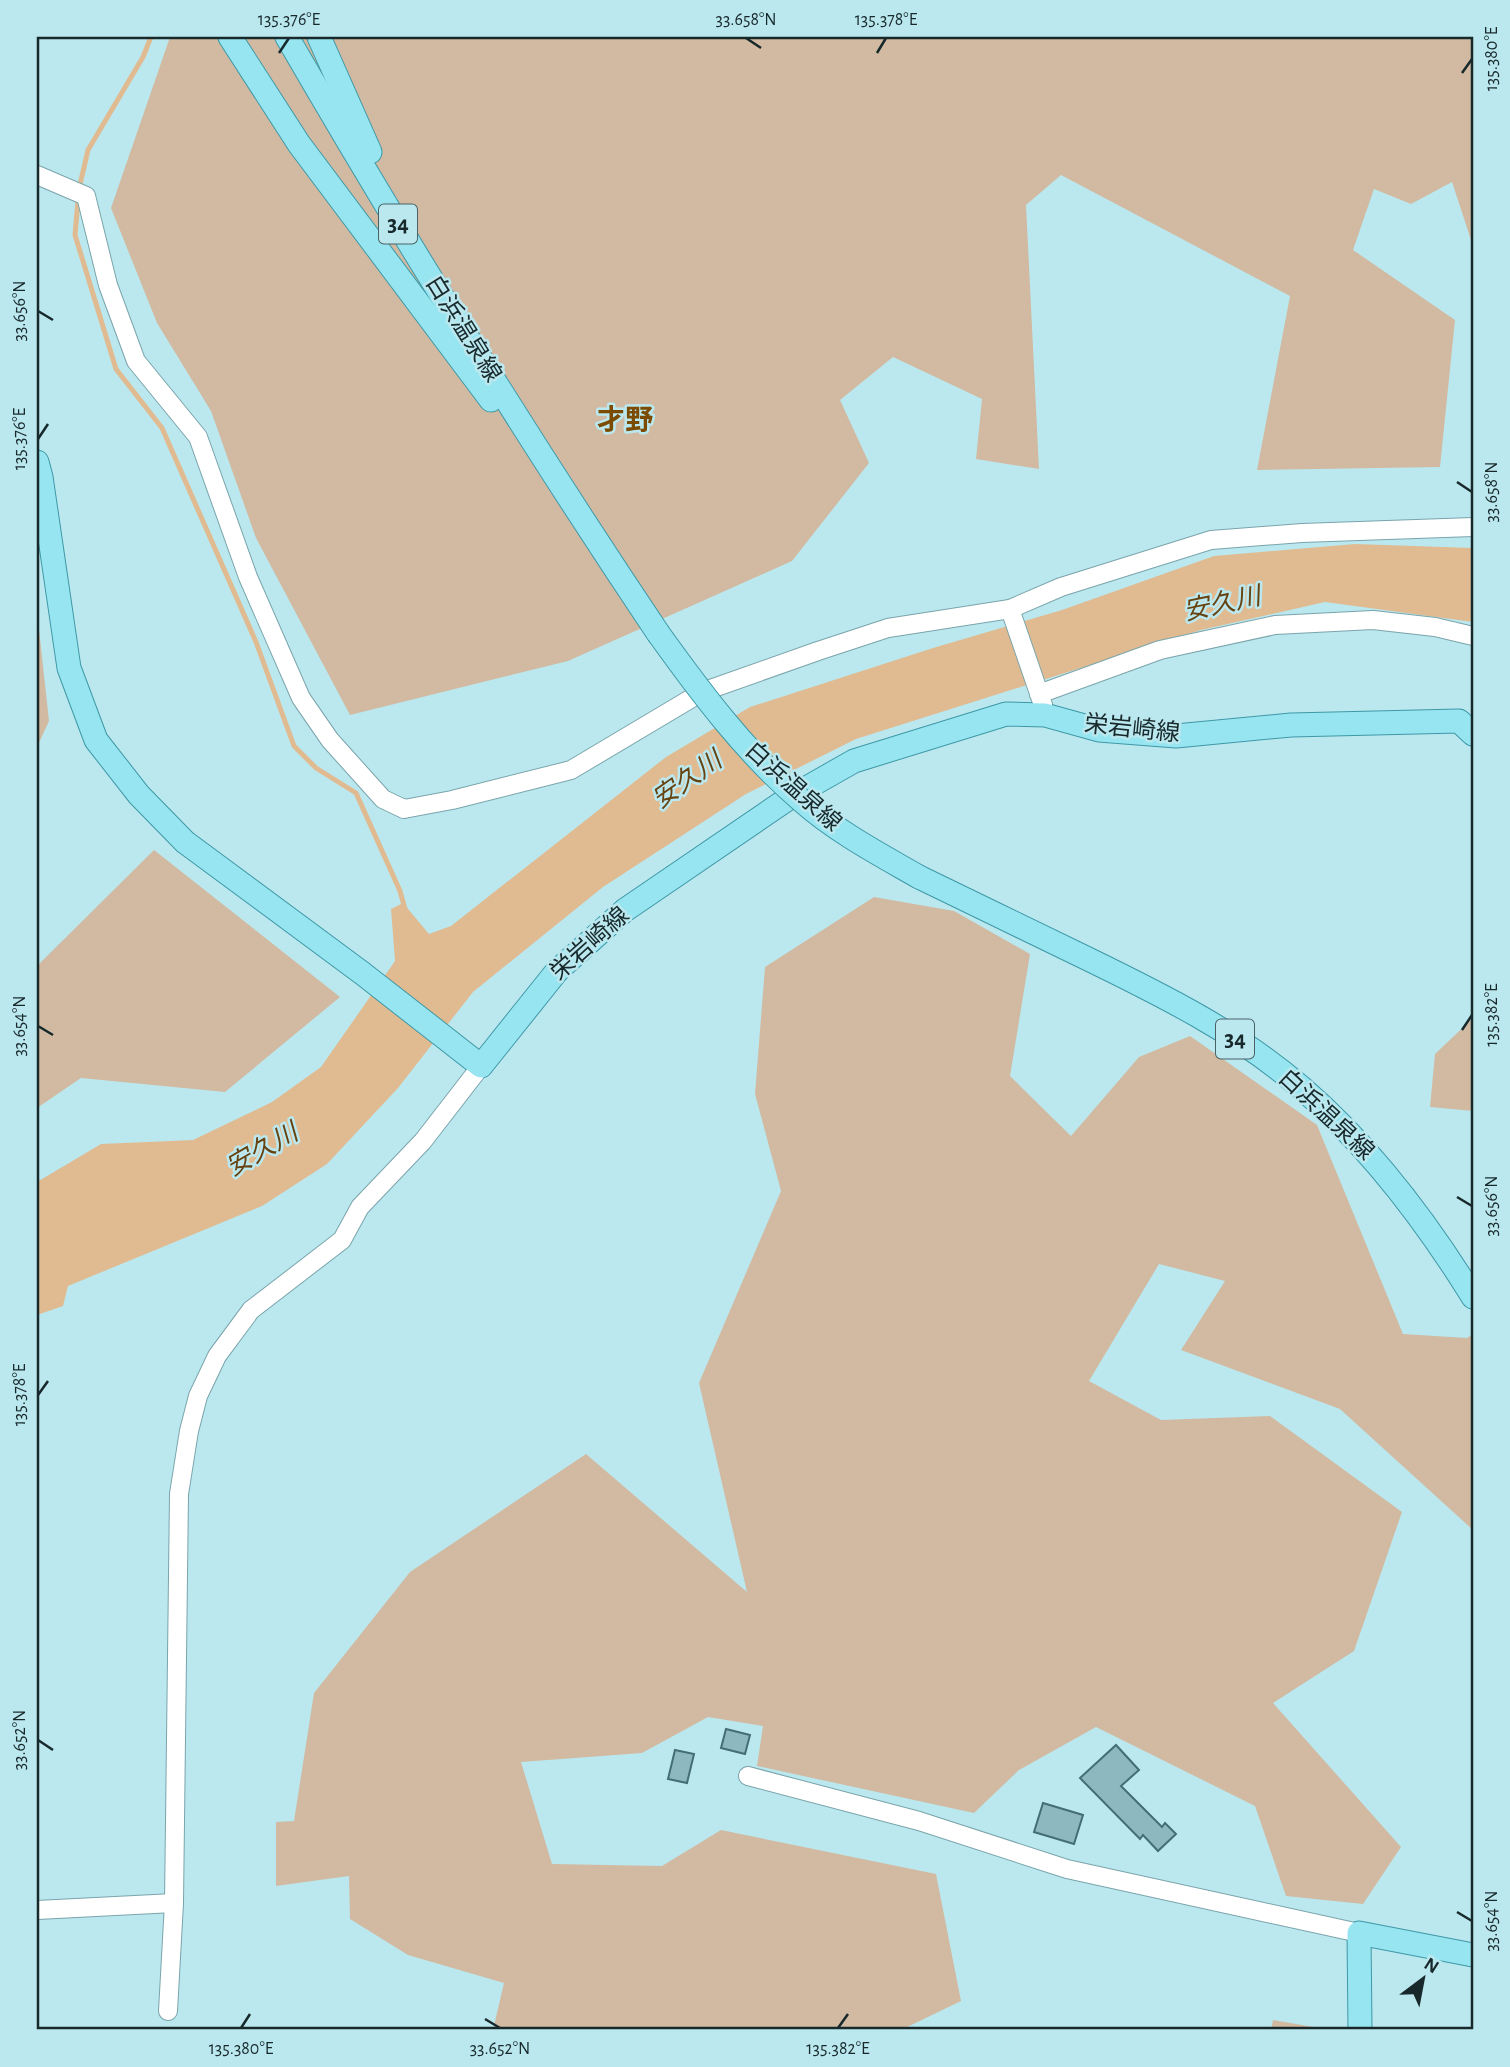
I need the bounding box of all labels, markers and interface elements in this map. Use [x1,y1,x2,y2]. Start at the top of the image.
text: 135.376°E [258,11,321,29]
text: 33.658°N [715,11,777,29]
text: 135.378°E [855,11,918,29]
text: 135.380°E [1483,26,1501,91]
road number: 34 [379,204,417,244]
street label: 白浜温泉線 [421,271,507,386]
text: 33.656°N [11,281,29,341]
district label: 才野 [597,404,653,435]
text: 135.376°E [11,407,29,470]
text: 33.658°N [1483,461,1501,523]
water label: 安久川 [1181,582,1266,625]
street label: 栄岩崎線 [1083,710,1181,746]
street label: 白浜温泉線 [740,736,847,836]
water label: 安久川 [647,744,729,813]
street label: 栄岩崎線 [545,901,634,985]
text: 135.382°E [1483,983,1501,1047]
text: 33.654°N [11,995,29,1057]
road number: 34 [1216,1020,1254,1058]
street label: 白浜温泉線 [1274,1064,1379,1165]
water label: 安久川 [221,1117,305,1181]
text: 33.656°N [1483,1176,1501,1236]
text: 135.378°E [11,1363,29,1426]
text: 33.652°N [11,1710,29,1770]
text: 33.654°N [1483,1890,1501,1952]
north arrow [1388,1944,1458,2014]
text: N [1421,1954,1442,1977]
text: 135.380°E [209,2040,274,2058]
text: 33.652°N [470,2040,530,2058]
text: 135.382°E [806,2040,870,2058]

